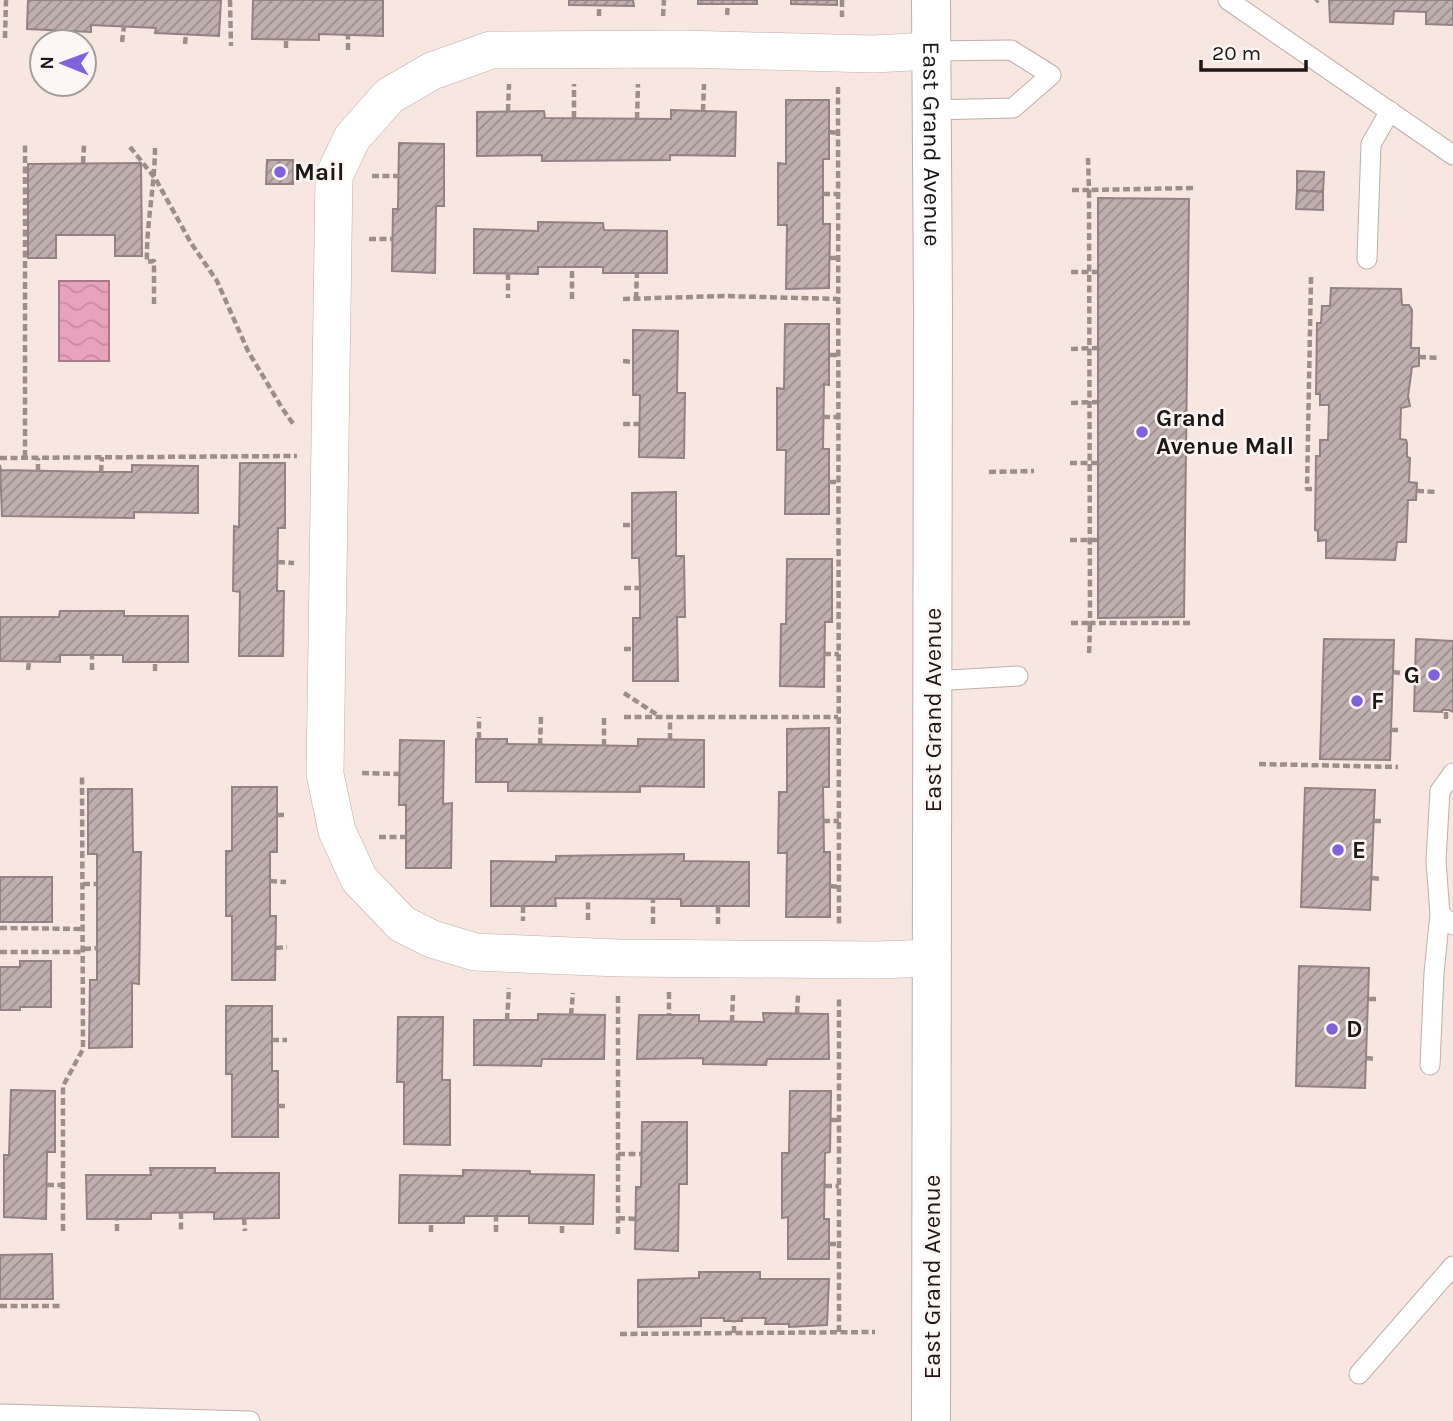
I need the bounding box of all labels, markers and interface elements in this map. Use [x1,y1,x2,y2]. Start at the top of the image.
north arrow [28,28,98,98]
scale bar [1201,28,1306,72]
street label: East Grand Avenue [917,41,947,247]
text: 20 m [1212,41,1261,65]
text: N [36,56,58,70]
place label: Mail [294,158,344,186]
marker: Mail [272,164,288,180]
place label: Grand Avenue Mall [1156,404,1294,460]
marker: Grand Avenue Mall [1134,424,1150,440]
street label: East Grand Avenue [919,608,947,812]
place label: G [1404,661,1420,689]
marker: G [1426,667,1442,683]
place label: F [1371,687,1384,715]
marker: F [1349,693,1365,709]
place label: E [1352,836,1366,864]
marker: E [1330,842,1346,858]
place label: D [1346,1015,1362,1043]
marker: D [1324,1021,1340,1037]
street label: East Grand Avenue [918,1175,946,1379]

